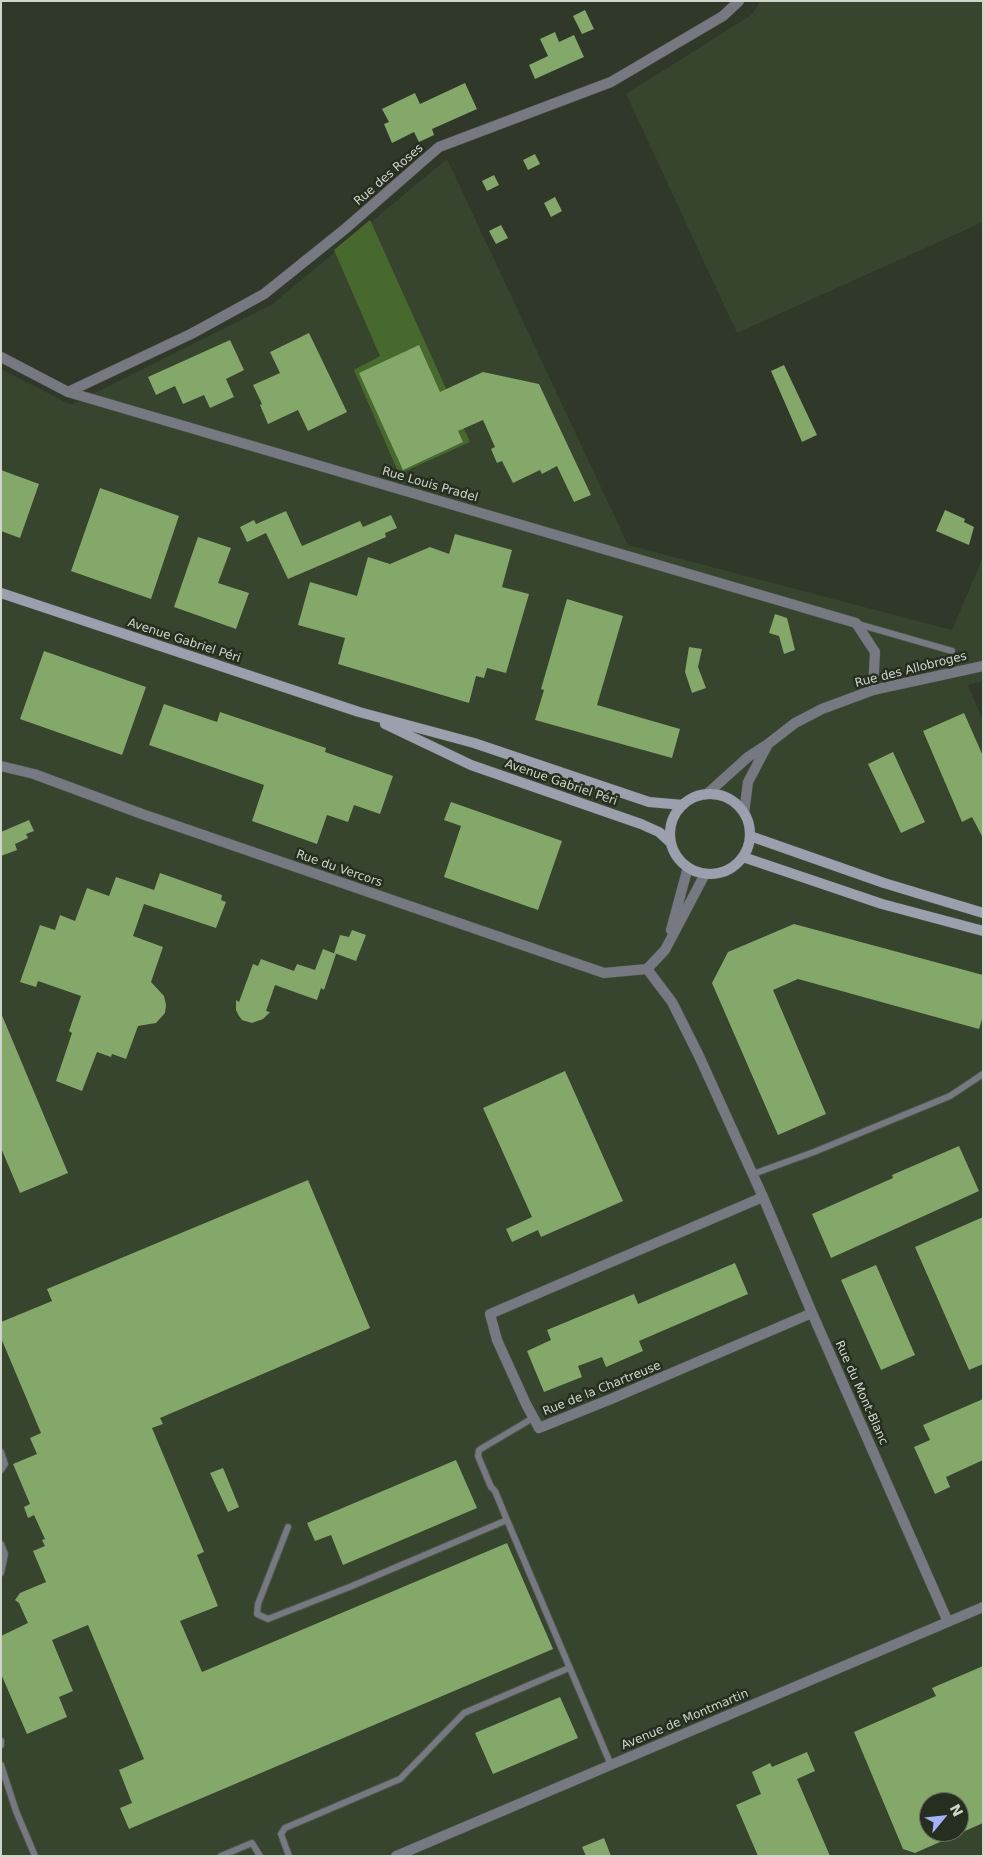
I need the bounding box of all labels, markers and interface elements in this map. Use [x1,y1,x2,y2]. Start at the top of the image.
street label: Rue des Roses [352,141,426,209]
street label: Rue Louis Pradel [380,464,480,506]
street label: Avenue Gabriel Péri [126,616,242,666]
street label: Rue des Allobroges [854,649,968,691]
street label: Avenue Gabriel Péri [503,757,619,809]
street label: Rue du Vercors [294,848,384,890]
street label: Rue du Mont-Blanc [832,1339,890,1447]
street label: Rue de la Chartreuse [541,1359,663,1419]
street label: Avenue de Montmartin [619,1687,751,1753]
north arrow [919,1792,969,1842]
text: N [947,1801,966,1819]

